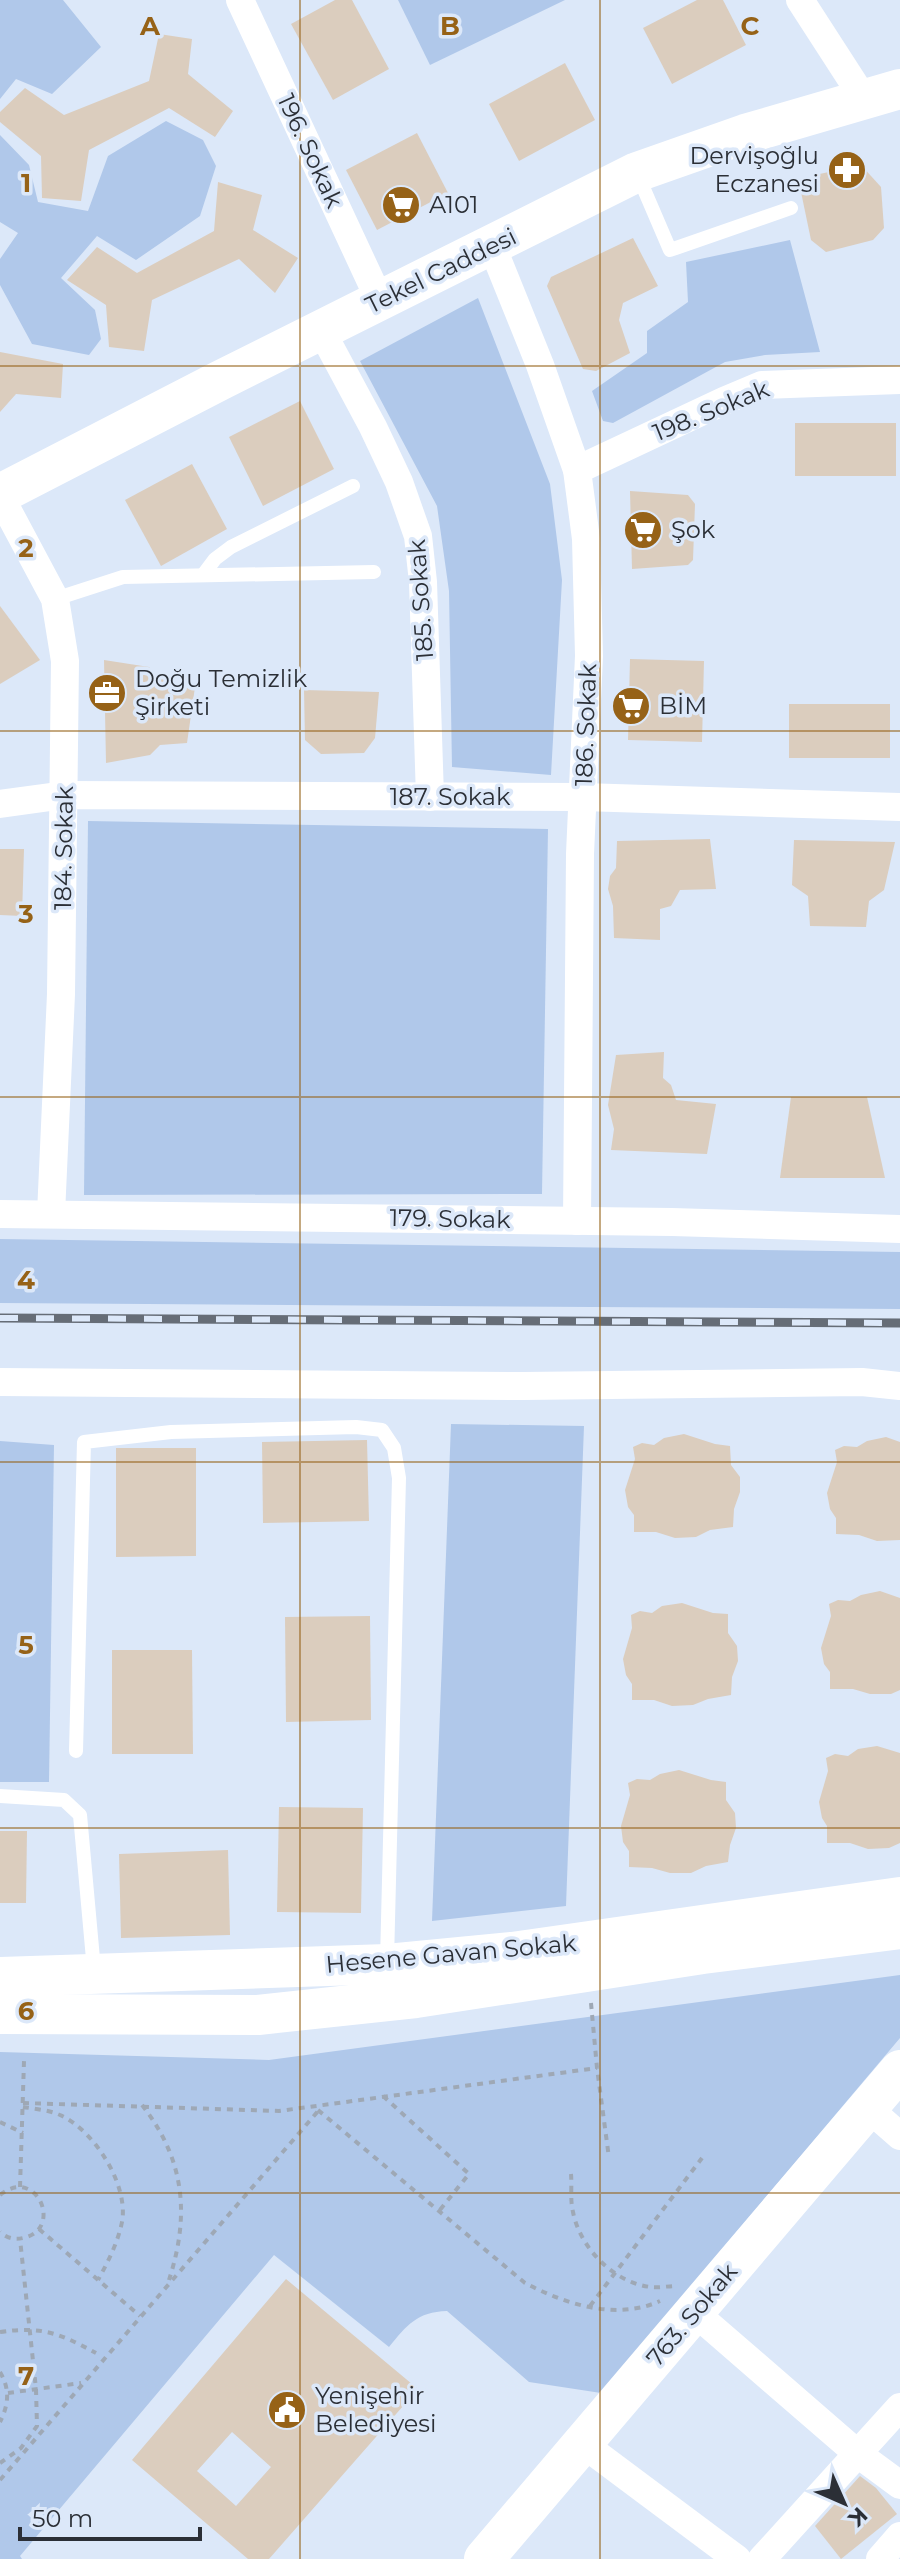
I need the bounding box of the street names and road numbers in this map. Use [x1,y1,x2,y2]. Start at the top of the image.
street label: 196. Sokak [272,89,350,213]
street label: Tekel Caddesi [361,222,521,320]
street label: 198. Sokak [649,374,774,447]
street label: 185. Sokak [402,538,439,662]
street label: 186. Sokak [569,663,602,787]
street label: 187. Sokak [390,782,511,811]
street label: 184. Sokak [48,785,79,910]
street label: 179. Sokak [389,1203,511,1234]
street label: Hesene Gavan Sokak [324,1928,578,1979]
street label: 763. Sokak [640,2257,744,2372]

